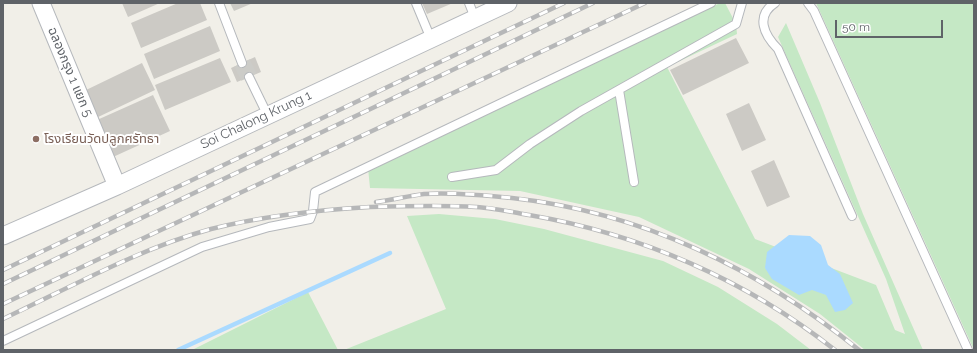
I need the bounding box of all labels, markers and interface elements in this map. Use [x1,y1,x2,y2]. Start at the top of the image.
scale bar [837,12,945,38]
text: 50 m [842,20,870,34]
street label: ฉลองกรุง 1 แยก 5 [44,25,96,119]
street label: Soi Chalong Krung 1 [198,87,314,153]
place label: โรงเรียนวัดปลูกศรัทธา [44,131,159,147]
marker: โรงเรียนวัดปลูกศรัทธา [31,134,41,144]

